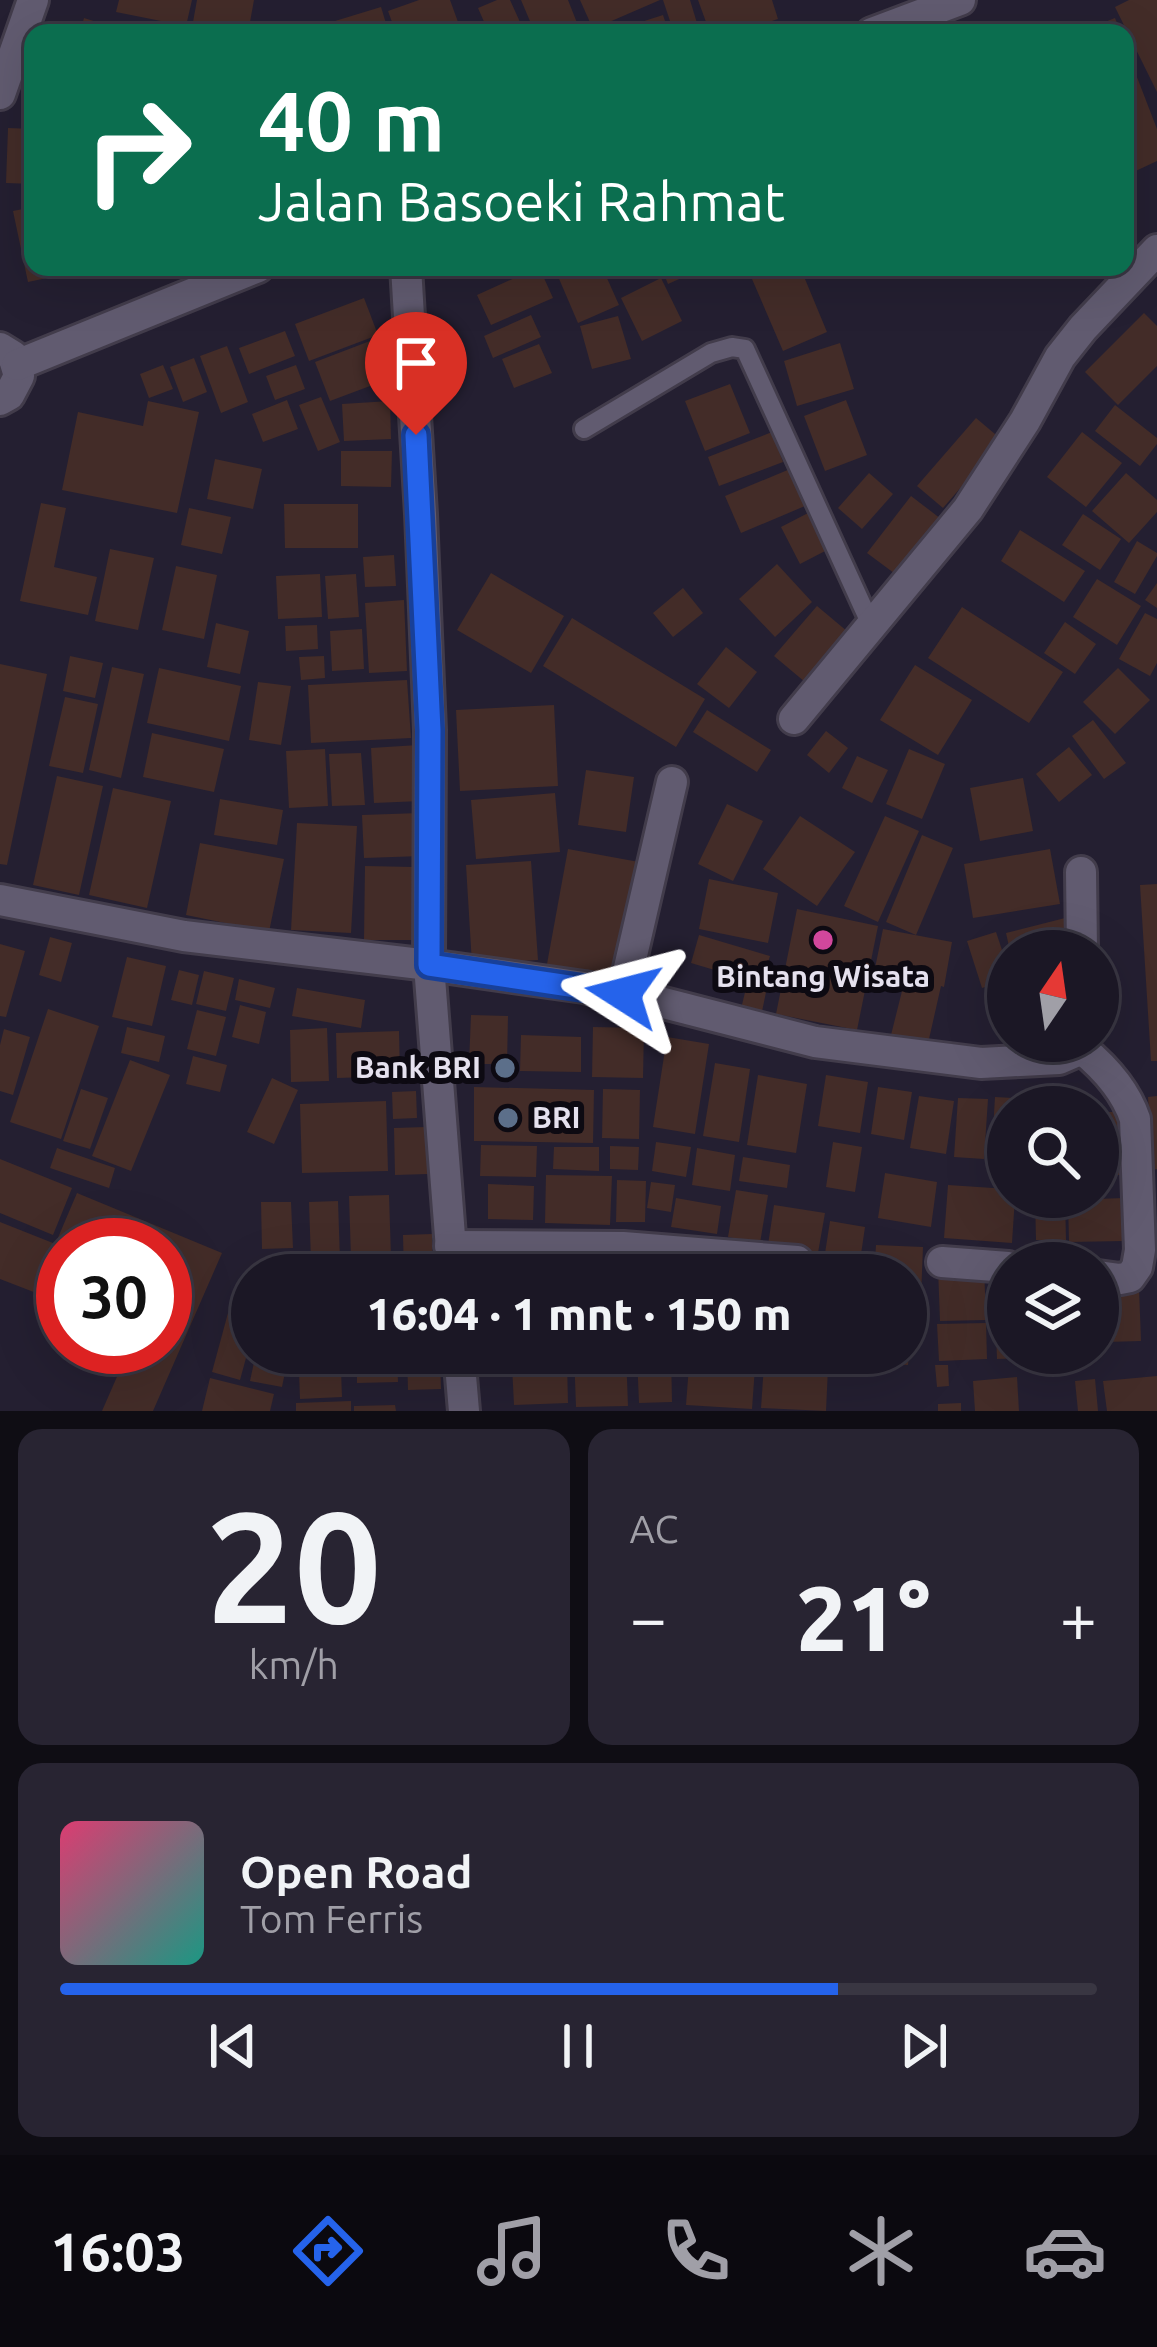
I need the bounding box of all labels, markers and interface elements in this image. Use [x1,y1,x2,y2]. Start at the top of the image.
icon: right [60,72,216,228]
text: 40 m [258,73,445,167]
text: Jalan Basoeki Rahmat [258,171,785,231]
pin [365,312,467,435]
icon: arrive [383,330,449,396]
marker: Bintang Wisata [810,927,836,953]
north arrow [987,930,1119,1062]
map controls [987,930,1119,1374]
position arrow [560,931,686,1057]
place label: Bintang Wisata [716,959,930,993]
place label: Bank BRI [355,1050,481,1084]
marker: Bank BRI [492,1055,518,1081]
button: search [987,1086,1119,1218]
place label: BRI [532,1100,581,1134]
marker: BRI [495,1105,521,1131]
speed limit sign: 30 [36,1218,192,1374]
button: layers [987,1242,1119,1374]
text: 16:04 · 1 mnt · 150 m [366,1288,792,1339]
text: 20 [206,1478,382,1652]
text: AC [630,1507,678,1550]
text: 21° [796,1567,930,1668]
text: − [630,1580,667,1654]
text: + [1060,1580,1097,1654]
text: km/h [249,1643,339,1686]
text: Open Road [240,1846,472,1897]
text: Tom Ferris [240,1897,423,1940]
icon: previous [200,2013,266,2079]
icon: pause [545,2013,611,2079]
icon: next [891,2013,957,2079]
icon: directions [286,2209,370,2293]
icon: music [470,2209,554,2293]
icon: phone [654,2209,738,2293]
icon: climate [839,2209,923,2293]
icon: car [1023,2209,1107,2293]
text: 16:03 [50,2221,185,2281]

